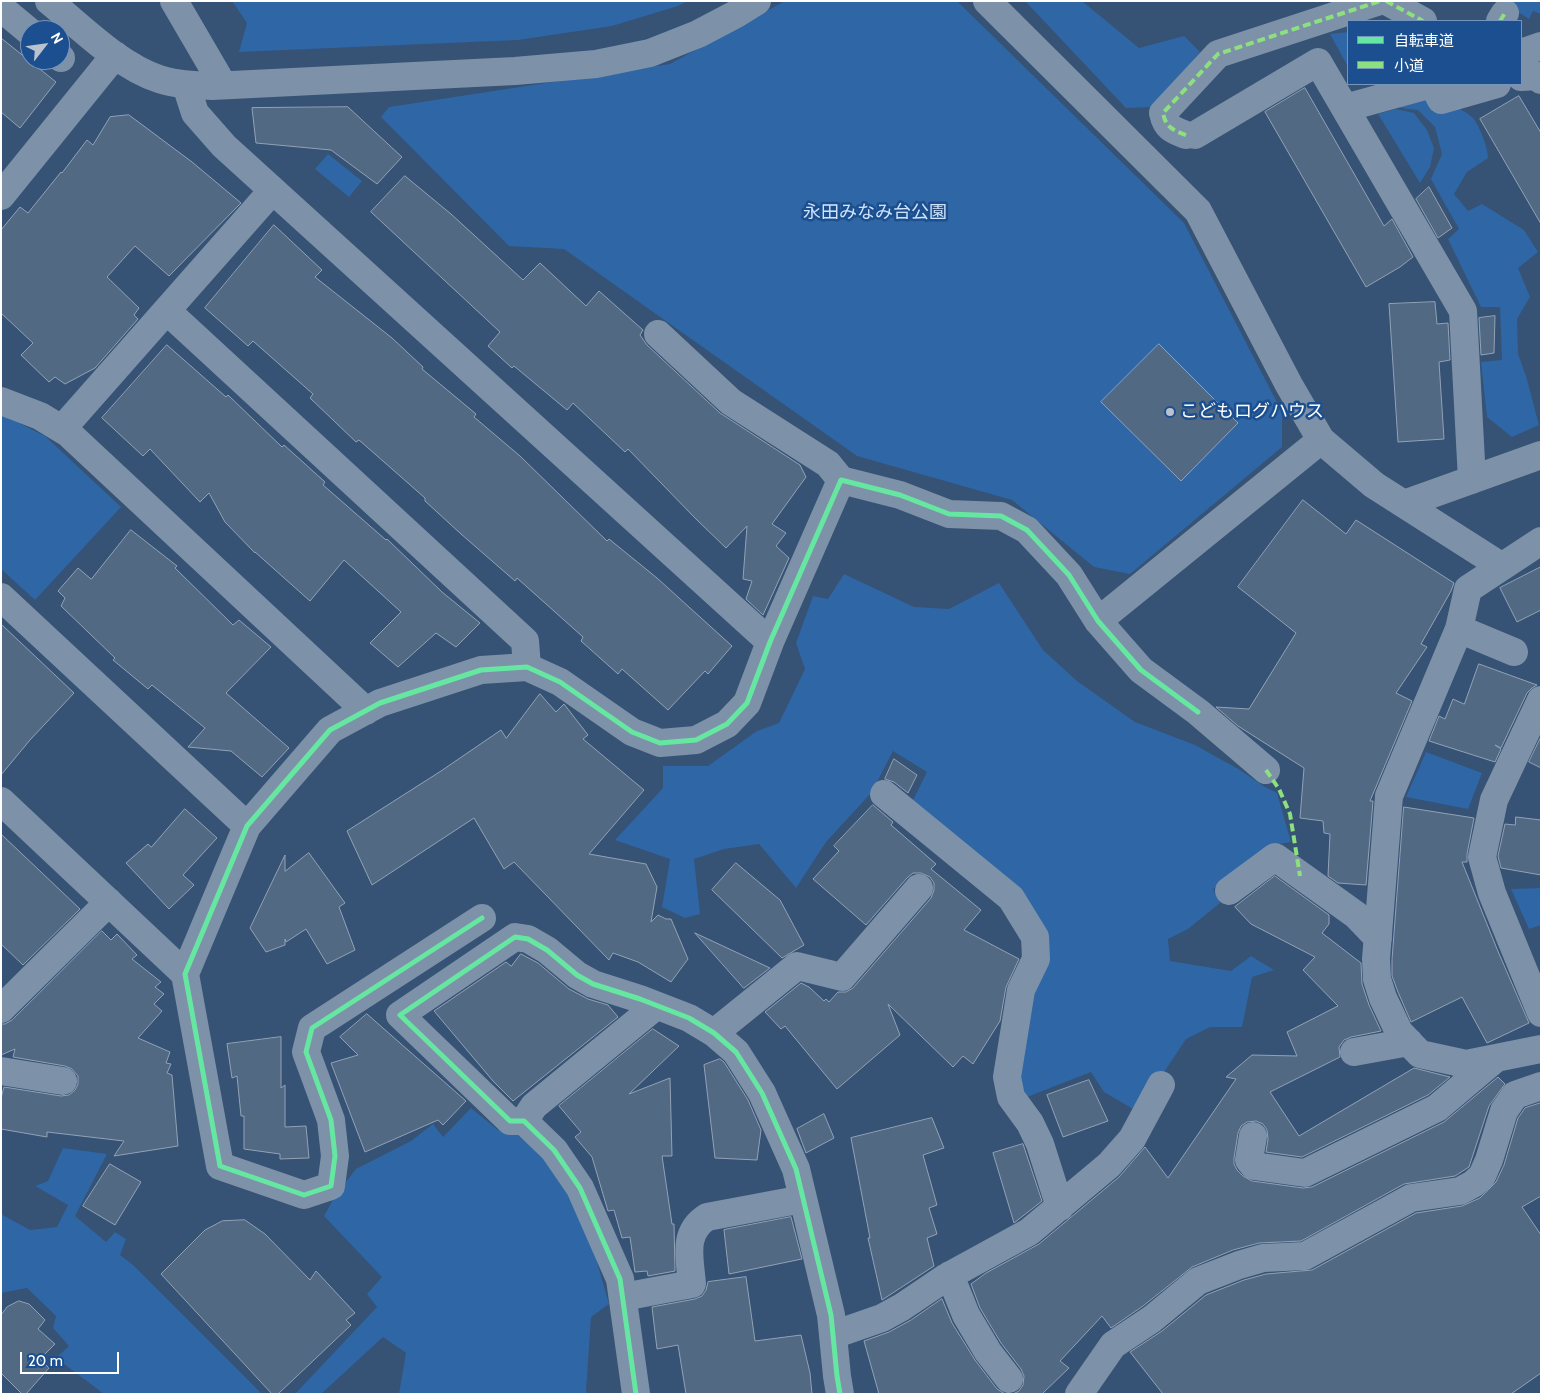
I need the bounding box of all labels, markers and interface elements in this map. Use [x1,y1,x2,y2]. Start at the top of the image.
north arrow [20,20,70,70]
legend [1347,20,1522,85]
text: N [47,29,67,47]
text: 自転車道 [1394,32,1454,50]
text: 小道 [1394,57,1424,75]
park label: 永田みなみ台公園 [803,202,947,224]
place label: こどもログハウス [1180,401,1324,423]
marker: こどもログハウス [1164,406,1176,418]
scale bar [22,1342,121,1374]
text: 20 m [28,1352,63,1370]

